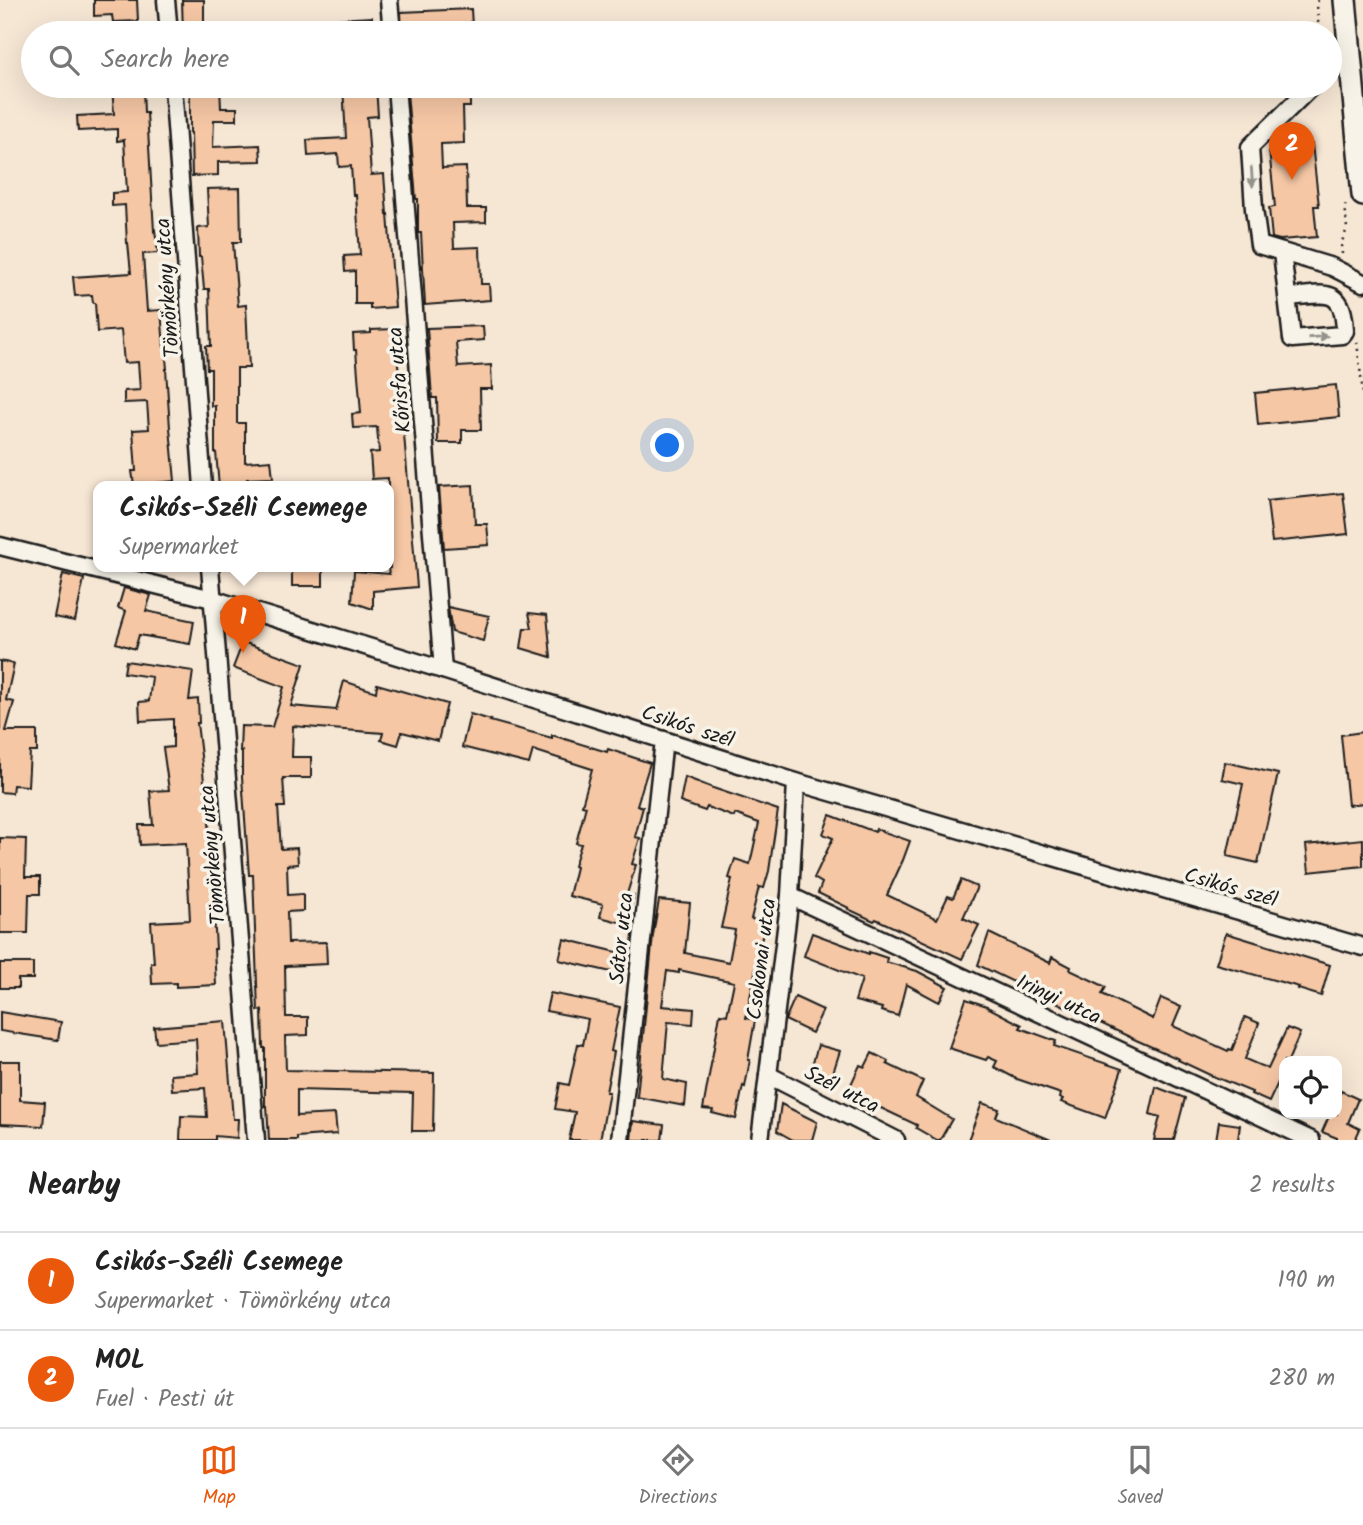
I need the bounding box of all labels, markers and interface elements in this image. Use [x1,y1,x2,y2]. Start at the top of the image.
search box [21,21,1342,98]
text: Search here [101,39,229,81]
icon: search [45,41,83,79]
pin: 2 [1269,122,1315,180]
one-way arrow [1247,166,1258,188]
street label: Tömörkény utca [147,217,190,359]
street label: Kőrisfa utca [379,325,422,434]
one-way arrow [1307,331,1329,342]
your location [650,428,684,462]
popup [93,481,394,572]
text: Csikós-Széli Csemege [120,488,367,530]
text: Supermarket [120,530,239,566]
pin: 1 [220,595,266,653]
street label: Csikós szél [637,697,738,758]
street label: Tömörkény utca [191,784,236,926]
street label: Csikós szél [1180,859,1281,918]
street label: Sátor utca [601,891,644,985]
street label: Csokonai utca [739,896,786,1022]
street label: Irinyi utca [1010,966,1106,1034]
map controls [1279,1056,1342,1119]
button: locate [1279,1056,1342,1119]
street label: Szél utca [798,1057,885,1123]
text: Nearby [28,1162,120,1210]
text: 2 results [1249,1168,1335,1204]
text: Csikós-Széli Csemege [95,1242,343,1284]
text: 1 [48,1263,54,1299]
text: 190 m [1278,1263,1335,1299]
text: Supermarket · Tömörkény utca [95,1284,391,1320]
text: MOL [95,1340,145,1382]
text: 2 [44,1361,58,1397]
text: 280 m [1269,1361,1335,1397]
text: Fuel · Pesti út [95,1382,234,1418]
tab: Map [200,1441,238,1513]
tab: Directions [639,1441,717,1513]
tab: Saved [1118,1441,1163,1513]

